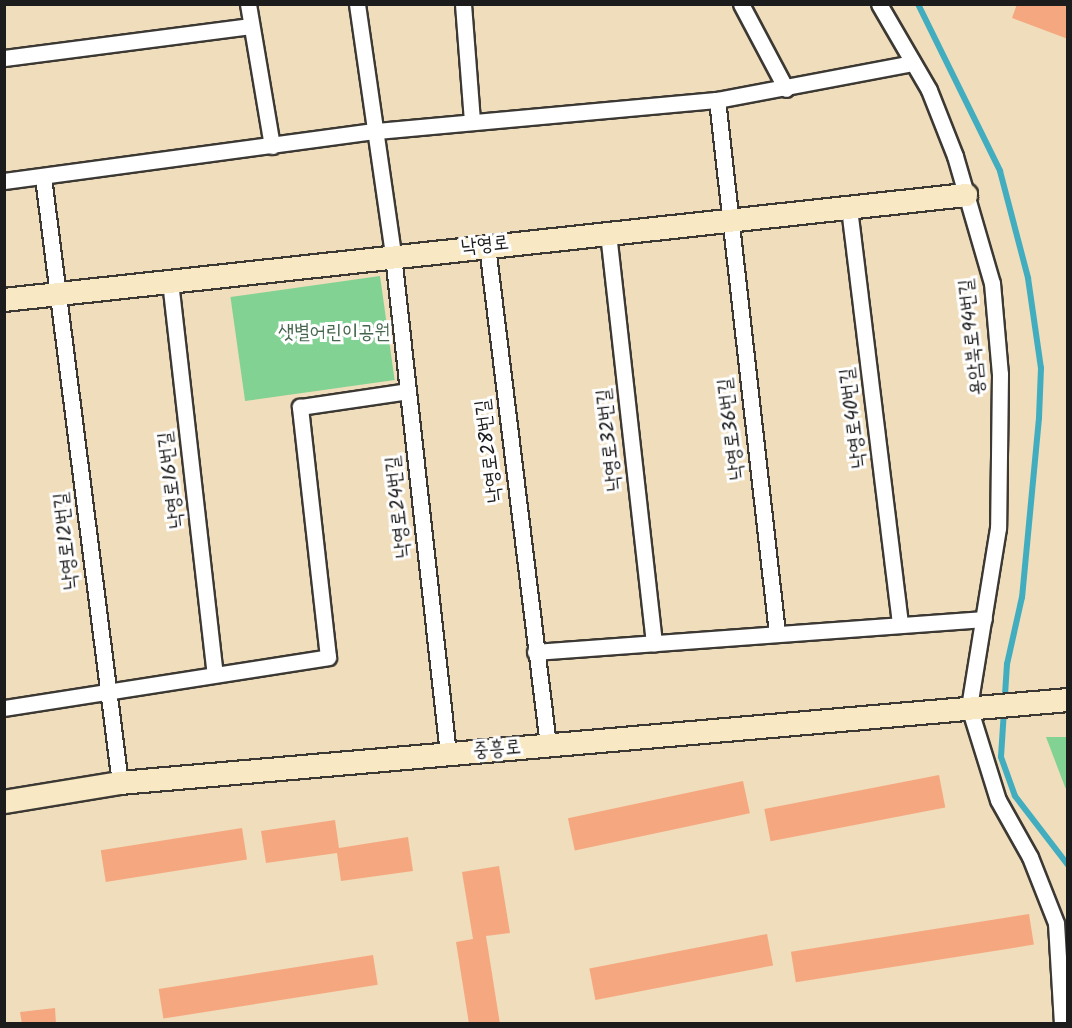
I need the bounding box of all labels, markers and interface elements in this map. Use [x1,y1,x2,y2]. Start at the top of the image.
street label: 낙영로 [460,232,510,260]
street label: 용암북로94번길 [955,277,991,397]
park label: 샛별어린이공원 [278,321,390,345]
street label: 낙영로40번길 [836,366,872,470]
street label: 낙영로36번길 [714,376,750,482]
street label: 낙영로32번길 [593,387,627,493]
street label: 낙영로28번길 [472,398,508,504]
street label: 낙영로16번길 [154,430,190,530]
street label: 낙영로24번길 [382,454,416,560]
street label: 낙영로12번길 [50,491,84,591]
street label: 중흥로 [472,736,522,764]

